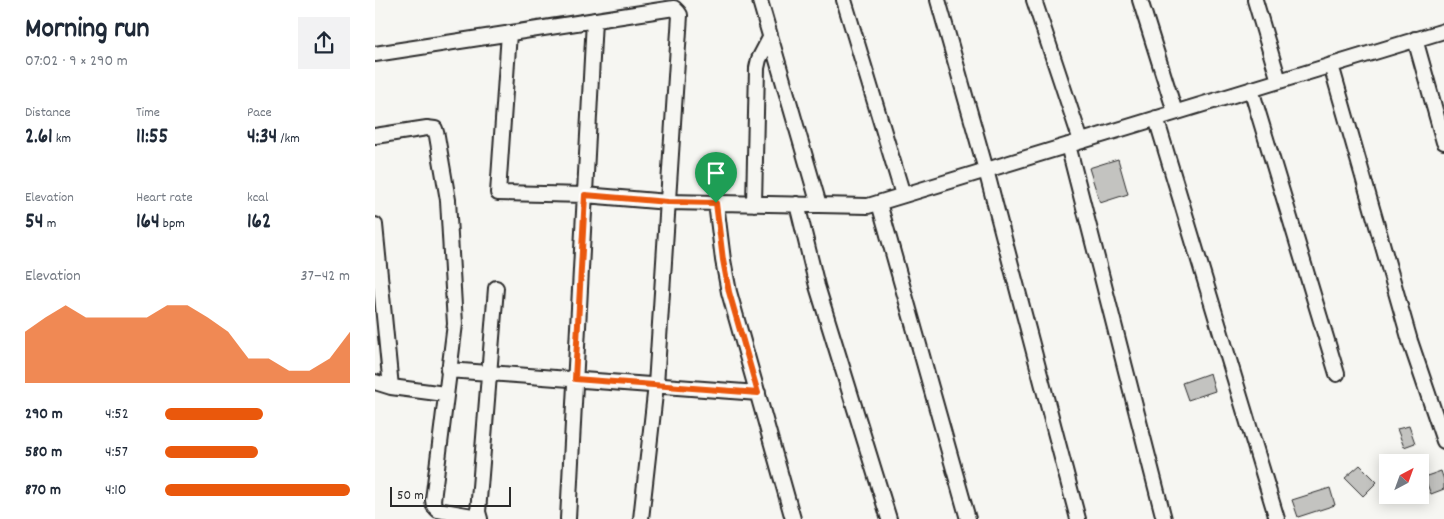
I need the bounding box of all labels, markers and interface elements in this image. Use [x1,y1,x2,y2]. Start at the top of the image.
text: Morning run [25,11,149,51]
button: share [298,17,350,69]
text: 07:02 · 9 × 290 m [25,50,128,73]
text: Distance [25,103,71,123]
text: Time [136,103,160,123]
text: Pace [247,103,272,123]
text: 2.61 [25,123,53,153]
text: 11:55 [136,123,168,153]
text: 4:34 [247,123,277,153]
text: km [53,129,71,149]
text: /km [277,129,300,149]
pin [695,152,737,203]
icon: arrive [702,159,730,187]
text: Elevation [25,188,74,208]
text: Heart rate [136,188,193,208]
text: kcal [247,188,268,208]
text: 54 [25,208,43,238]
text: 164 [136,208,160,238]
text: 162 [247,208,271,238]
text: m [43,214,56,234]
text: bpm [160,214,185,234]
text: Elevation [25,265,81,288]
text: 37–42 m [301,265,350,288]
text: 290 m [25,403,63,426]
text: 4:52 [105,403,129,426]
text: 580 m [25,441,62,464]
text: 4:57 [105,441,128,464]
north arrow [1379,454,1429,504]
map controls [1379,454,1429,504]
text: 870 m [25,479,61,502]
text: 4:10 [105,479,127,502]
scale bar [390,484,511,507]
text: 50 m [397,486,424,506]

